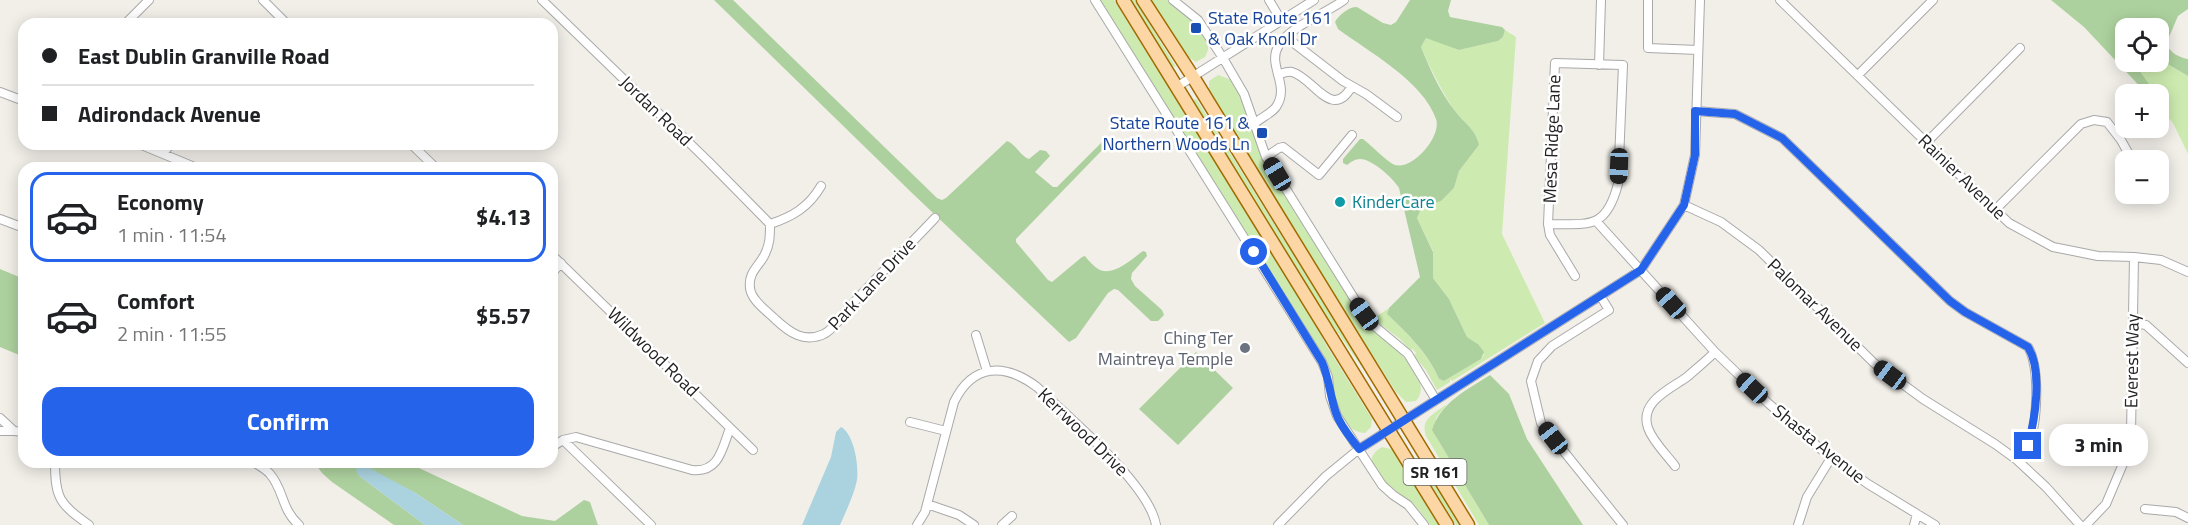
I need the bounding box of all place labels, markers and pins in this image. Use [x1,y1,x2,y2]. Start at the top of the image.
place label: State Route 161 & Oak Knoll Dr [1208,4,1332,52]
marker: State Route 161 & Oak Knoll Dr [1189,21,1203,35]
place label: State Route 161 & Northern Woods Ln [1103,109,1251,157]
marker: State Route 161 & Northern Woods Ln [1255,126,1269,140]
place label: KinderCare [1352,188,1435,215]
marker: KinderCare [1333,195,1347,209]
place label: Ching Ter Maintreya Temple [1098,324,1233,372]
marker: Ching Ter Maintreya Temple [1238,341,1252,355]

